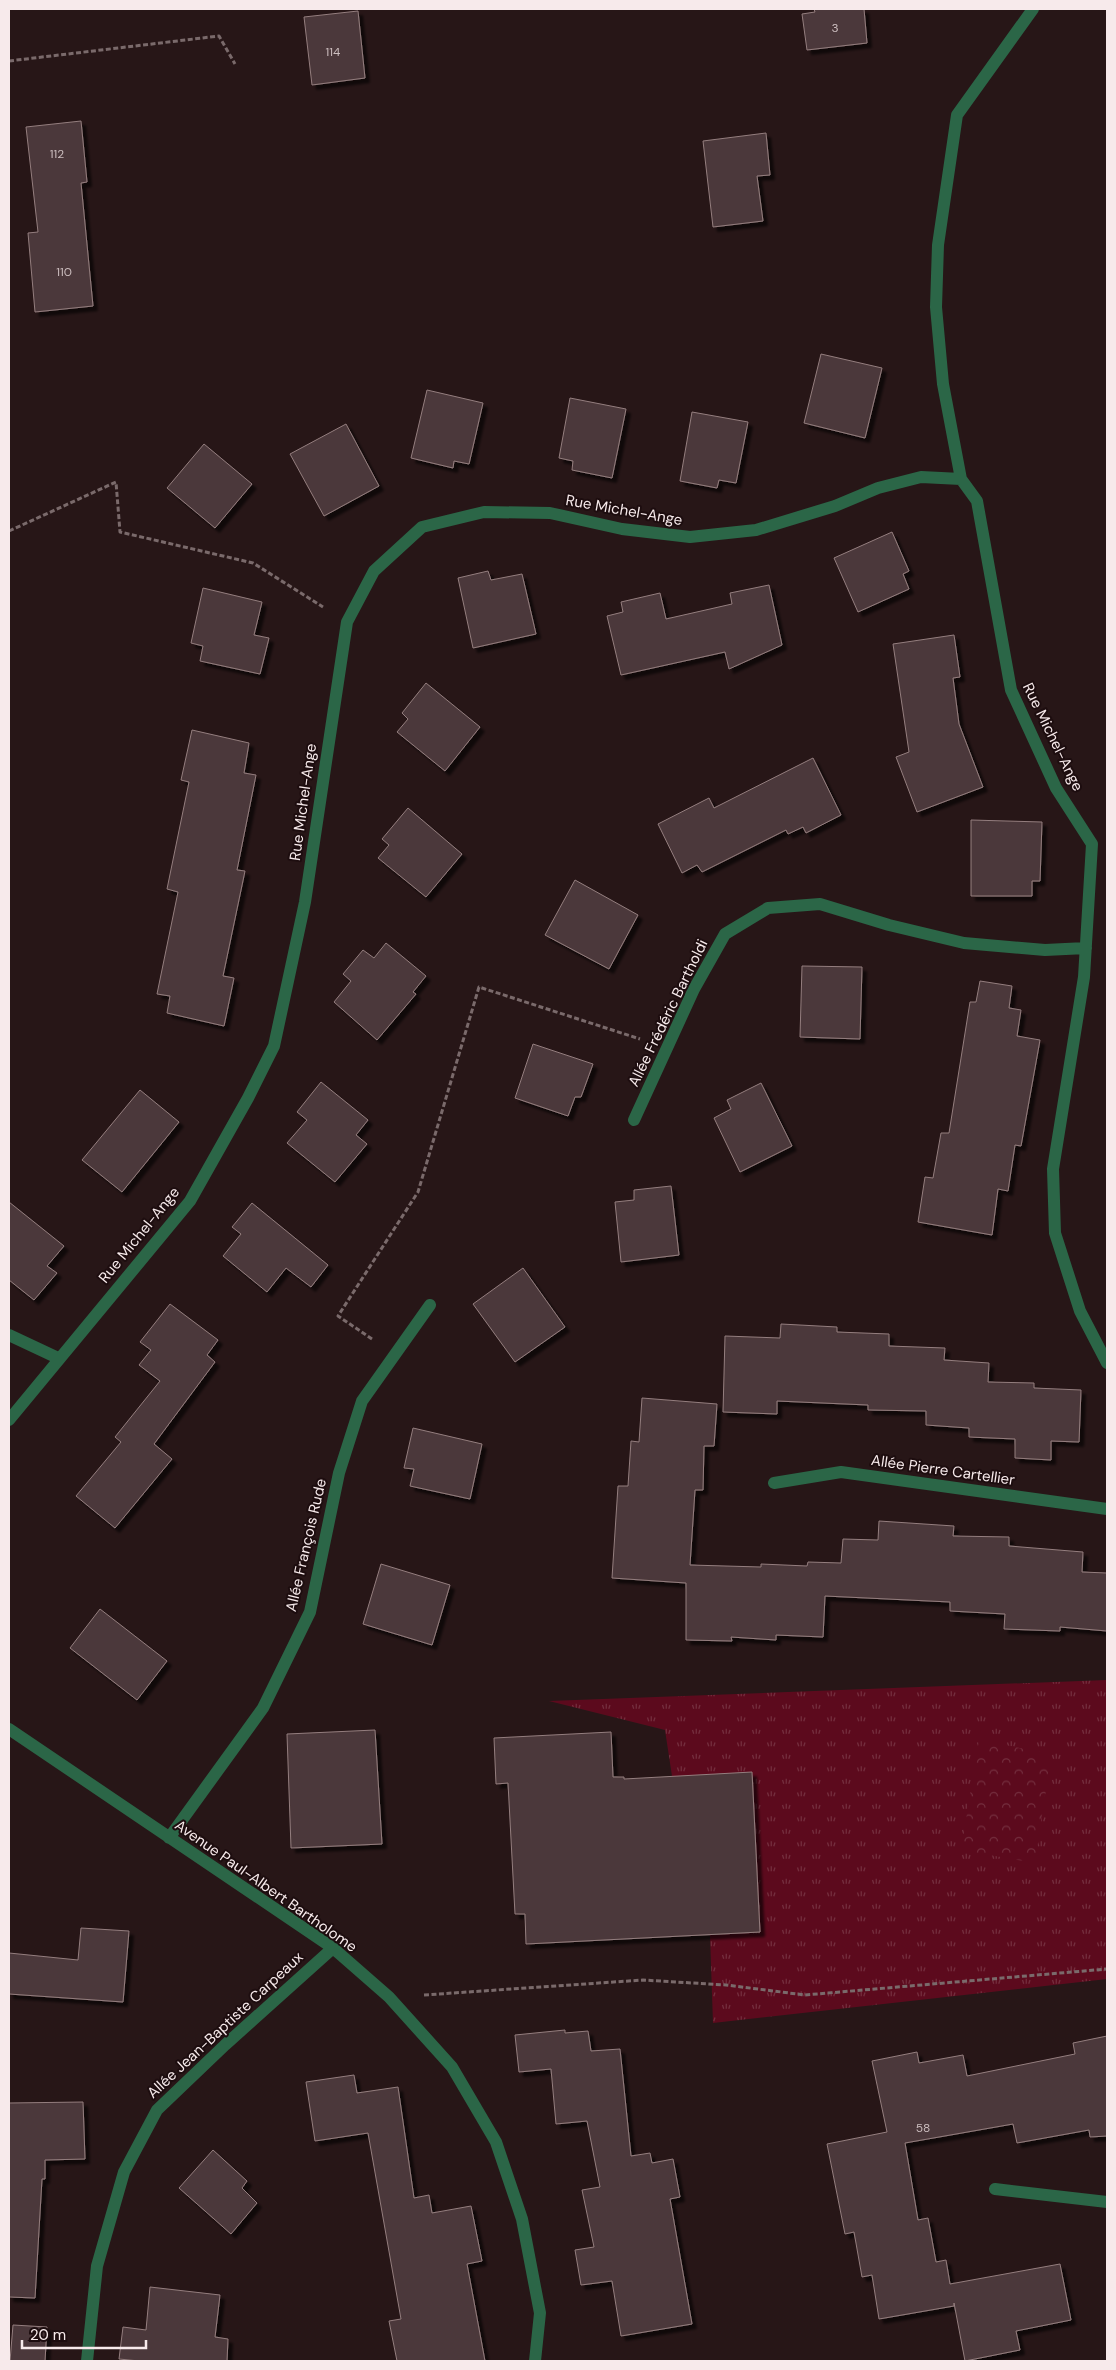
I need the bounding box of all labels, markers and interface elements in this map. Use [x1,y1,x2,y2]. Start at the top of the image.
house number: 3 [831,20,839,36]
house number: 114 [326,44,340,60]
house number: 112 [50,146,64,162]
house number: 110 [56,264,72,280]
street label: Rue Michel-Ange [564,490,684,530]
street label: Rue Michel-Ange [1018,680,1088,794]
street label: Rue Michel-Ange [285,742,321,862]
street label: Allée Frédéric Bartholdi [624,936,712,1090]
street label: Rue Michel-Ange [94,1183,184,1287]
street label: Allée Pierre Cartellier [870,1450,1017,1490]
street label: Allée François Rude [281,1476,331,1614]
street label: Avenue Paul-Albert Bartholome [171,1815,361,1957]
street label: Allée Jean-Baptiste Carpeaux [143,1947,308,2103]
house number: 58 [916,2120,930,2136]
scale bar [22,2318,146,2350]
text: 20 m [30,2325,66,2345]

